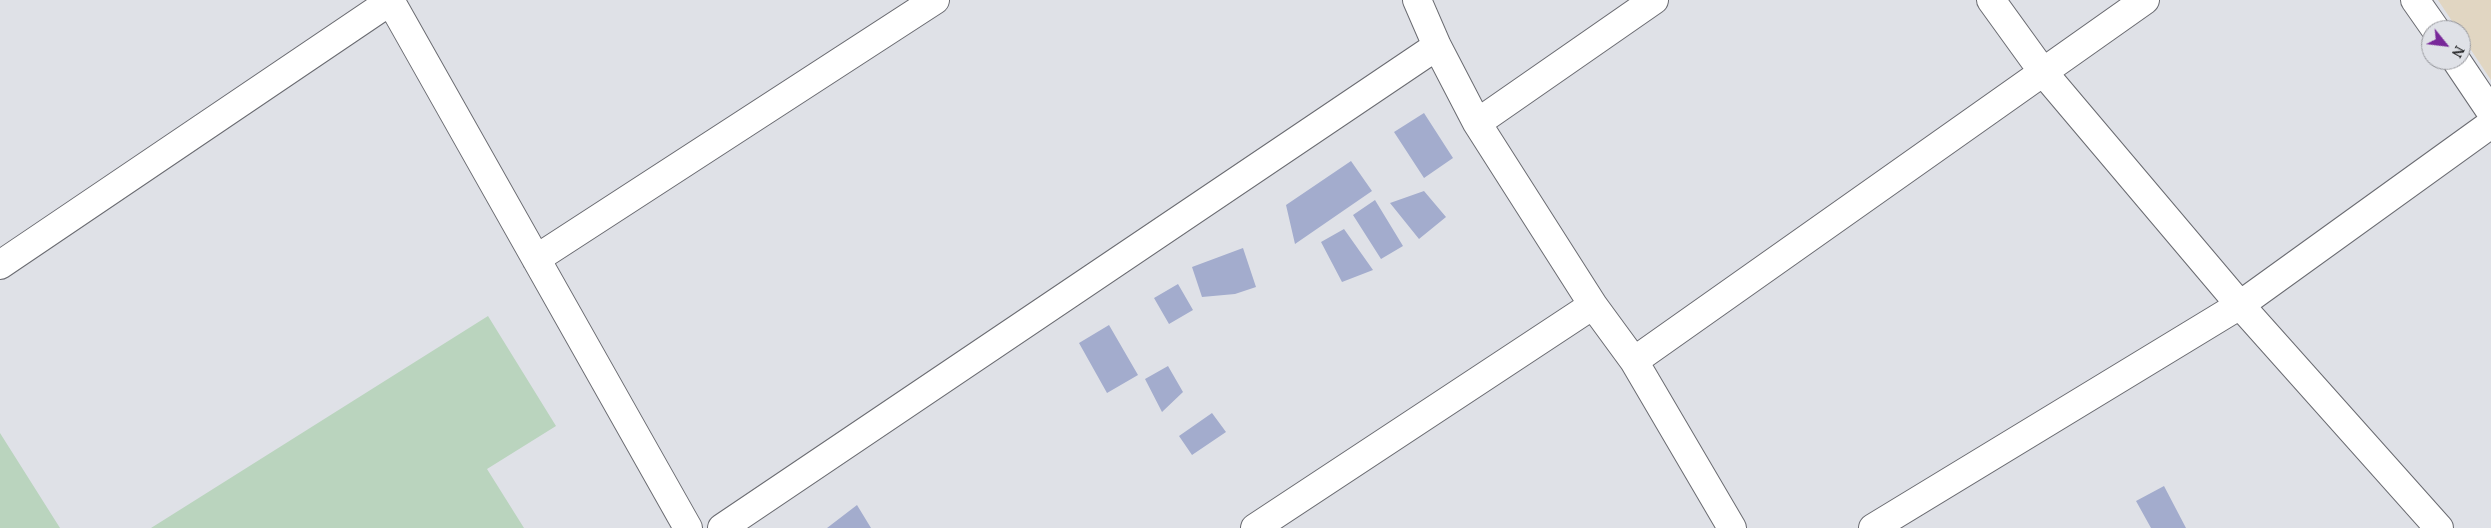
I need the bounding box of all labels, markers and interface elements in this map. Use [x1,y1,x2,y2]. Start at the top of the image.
north arrow [2421,20,2471,70]
text: N [2448,43,2470,61]

